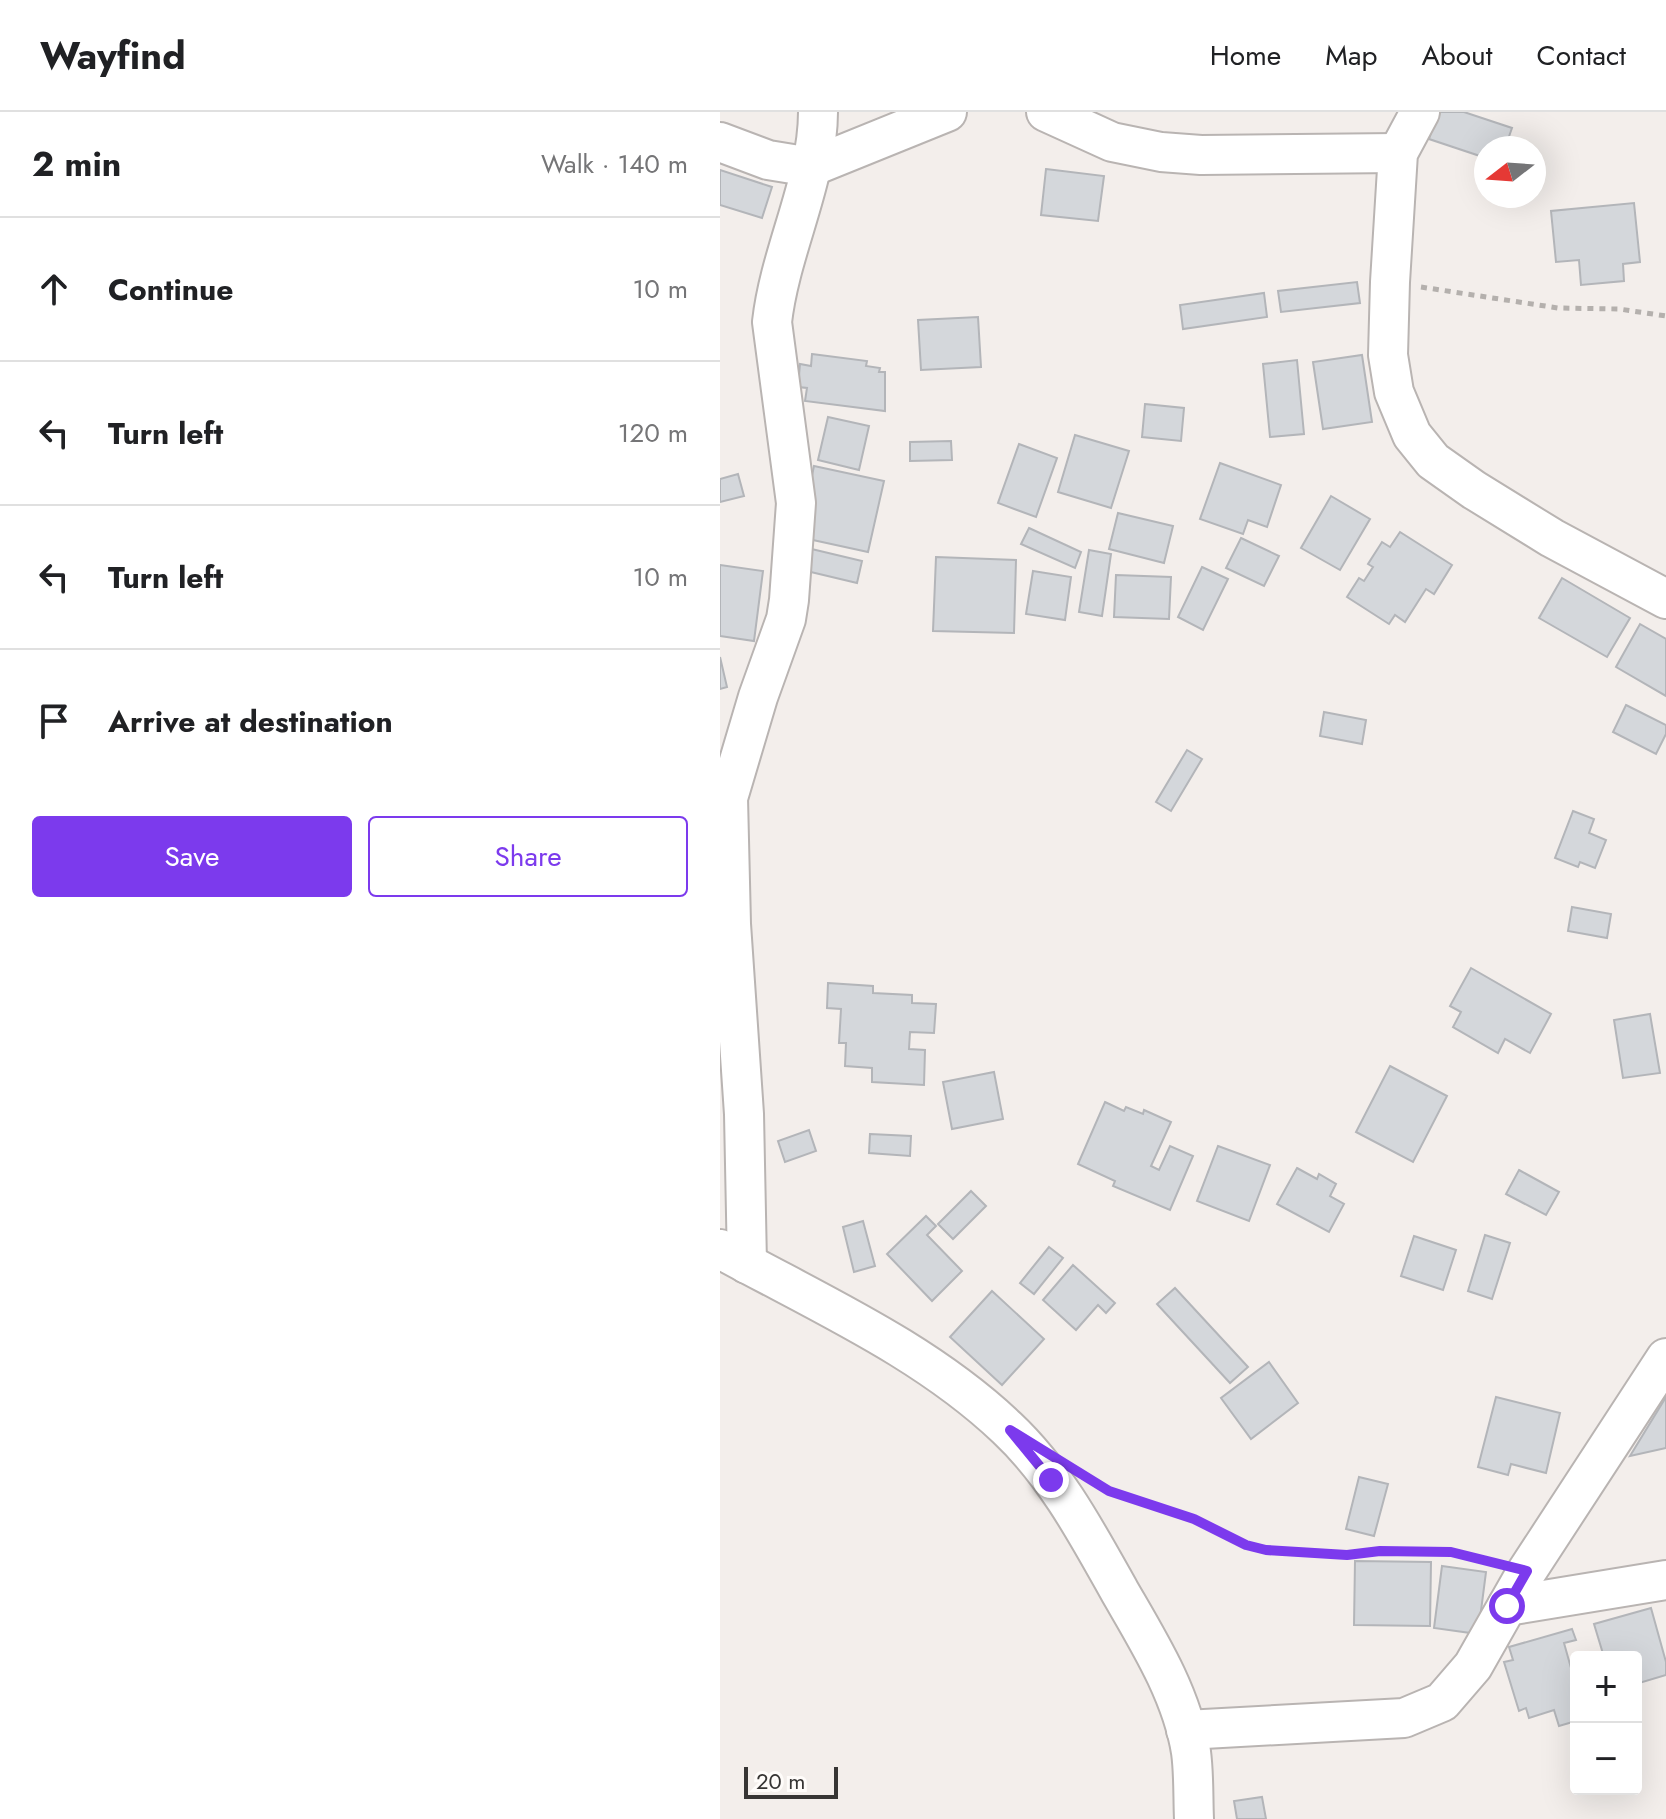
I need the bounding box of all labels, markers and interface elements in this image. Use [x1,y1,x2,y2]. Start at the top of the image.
text: Wayfind [40,28,186,83]
text: Home [1210,35,1281,76]
text: Map [1325,35,1377,76]
text: About [1421,35,1493,76]
text: Contact [1537,35,1626,76]
north arrow [1474,136,1546,208]
text: 2 min [32,140,121,189]
text: Walk · 140 m [541,145,688,183]
icon: ahead [32,267,76,311]
text: Continue [108,268,234,311]
text: 10 m [633,270,688,308]
icon: left [32,411,76,455]
text: Turn left [108,412,223,455]
text: 120 m [618,414,688,452]
icon: left [32,555,76,599]
text: Turn left [108,556,223,599]
text: 10 m [633,558,688,596]
icon: arrive [32,699,76,743]
text: Arrive at destination [108,700,393,743]
button: Save [32,816,352,897]
button: Share [368,816,688,897]
route end [1033,1462,1069,1498]
route start [1489,1588,1525,1624]
map controls [1570,1651,1642,1795]
button: + [1570,1651,1642,1723]
button: − [1570,1723,1642,1795]
scale bar [744,1763,838,1799]
text: 20 m [756,1765,805,1797]

